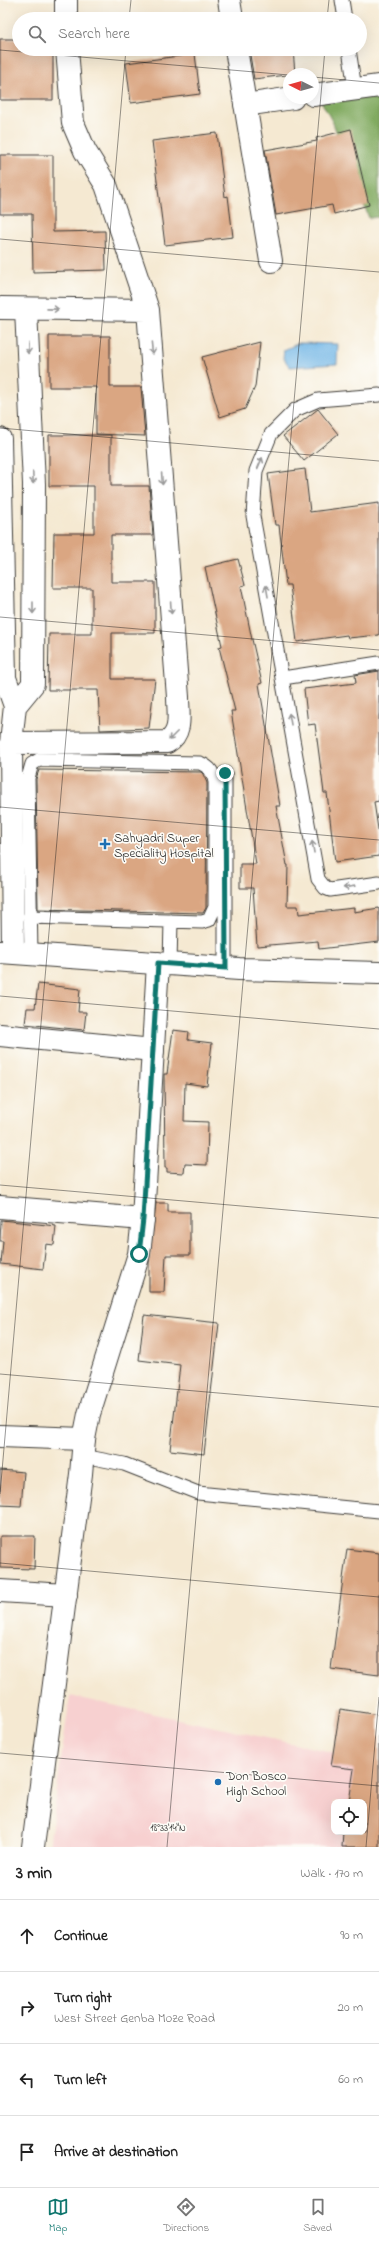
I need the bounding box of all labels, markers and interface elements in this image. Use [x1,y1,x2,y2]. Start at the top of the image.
search box [12,12,367,56]
icon: search [26,23,48,45]
text: Search here [58,23,130,45]
north arrow [283,68,319,104]
one-way arrow [46,305,59,313]
one-way arrow [24,341,31,354]
one-way arrow [149,342,156,355]
one-way arrow [256,457,264,469]
one-way arrow [30,471,37,484]
one-way arrow [159,472,166,485]
one-way arrow [262,585,270,598]
one-way arrow [29,601,37,614]
one-way arrow [168,601,175,614]
one-way arrow [286,712,294,725]
one-way arrow [169,731,178,741]
route end [216,764,234,782]
place label: Sahyadri Super Speciality Hospital [114,829,214,864]
marker: Sahyadri Super Speciality Hospital [99,838,111,850]
one-way arrow [308,840,316,853]
one-way arrow [343,883,356,891]
route start [130,1245,148,1263]
place label: Don Bosco High School [225,1767,287,1802]
marker: Don Bosco High School [213,1777,223,1787]
map controls [331,1799,367,1835]
button: locate [331,1799,367,1835]
text: 18°33'14"N [150,1821,186,1836]
text: 3 min [16,1861,52,1886]
text: Walk · 170 m [300,1864,363,1883]
icon: ahead [16,1925,38,1947]
text: Continue [54,1925,108,1947]
text: 90 m [340,1926,363,1945]
text: Turn right [54,1987,112,2009]
icon: right [16,1997,38,2019]
text: 20 m [338,1998,363,2017]
text: West Street Genba Moze Road [54,2009,215,2028]
icon: left [16,2069,38,2091]
text: Turn left [54,2069,107,2091]
text: 60 m [338,2070,363,2089]
icon: arrive [16,2141,38,2163]
text: Arrive at destination [54,2141,178,2163]
tab: Map [47,2196,69,2236]
tab: Directions [163,2196,209,2236]
tab: Saved [303,2196,332,2236]

